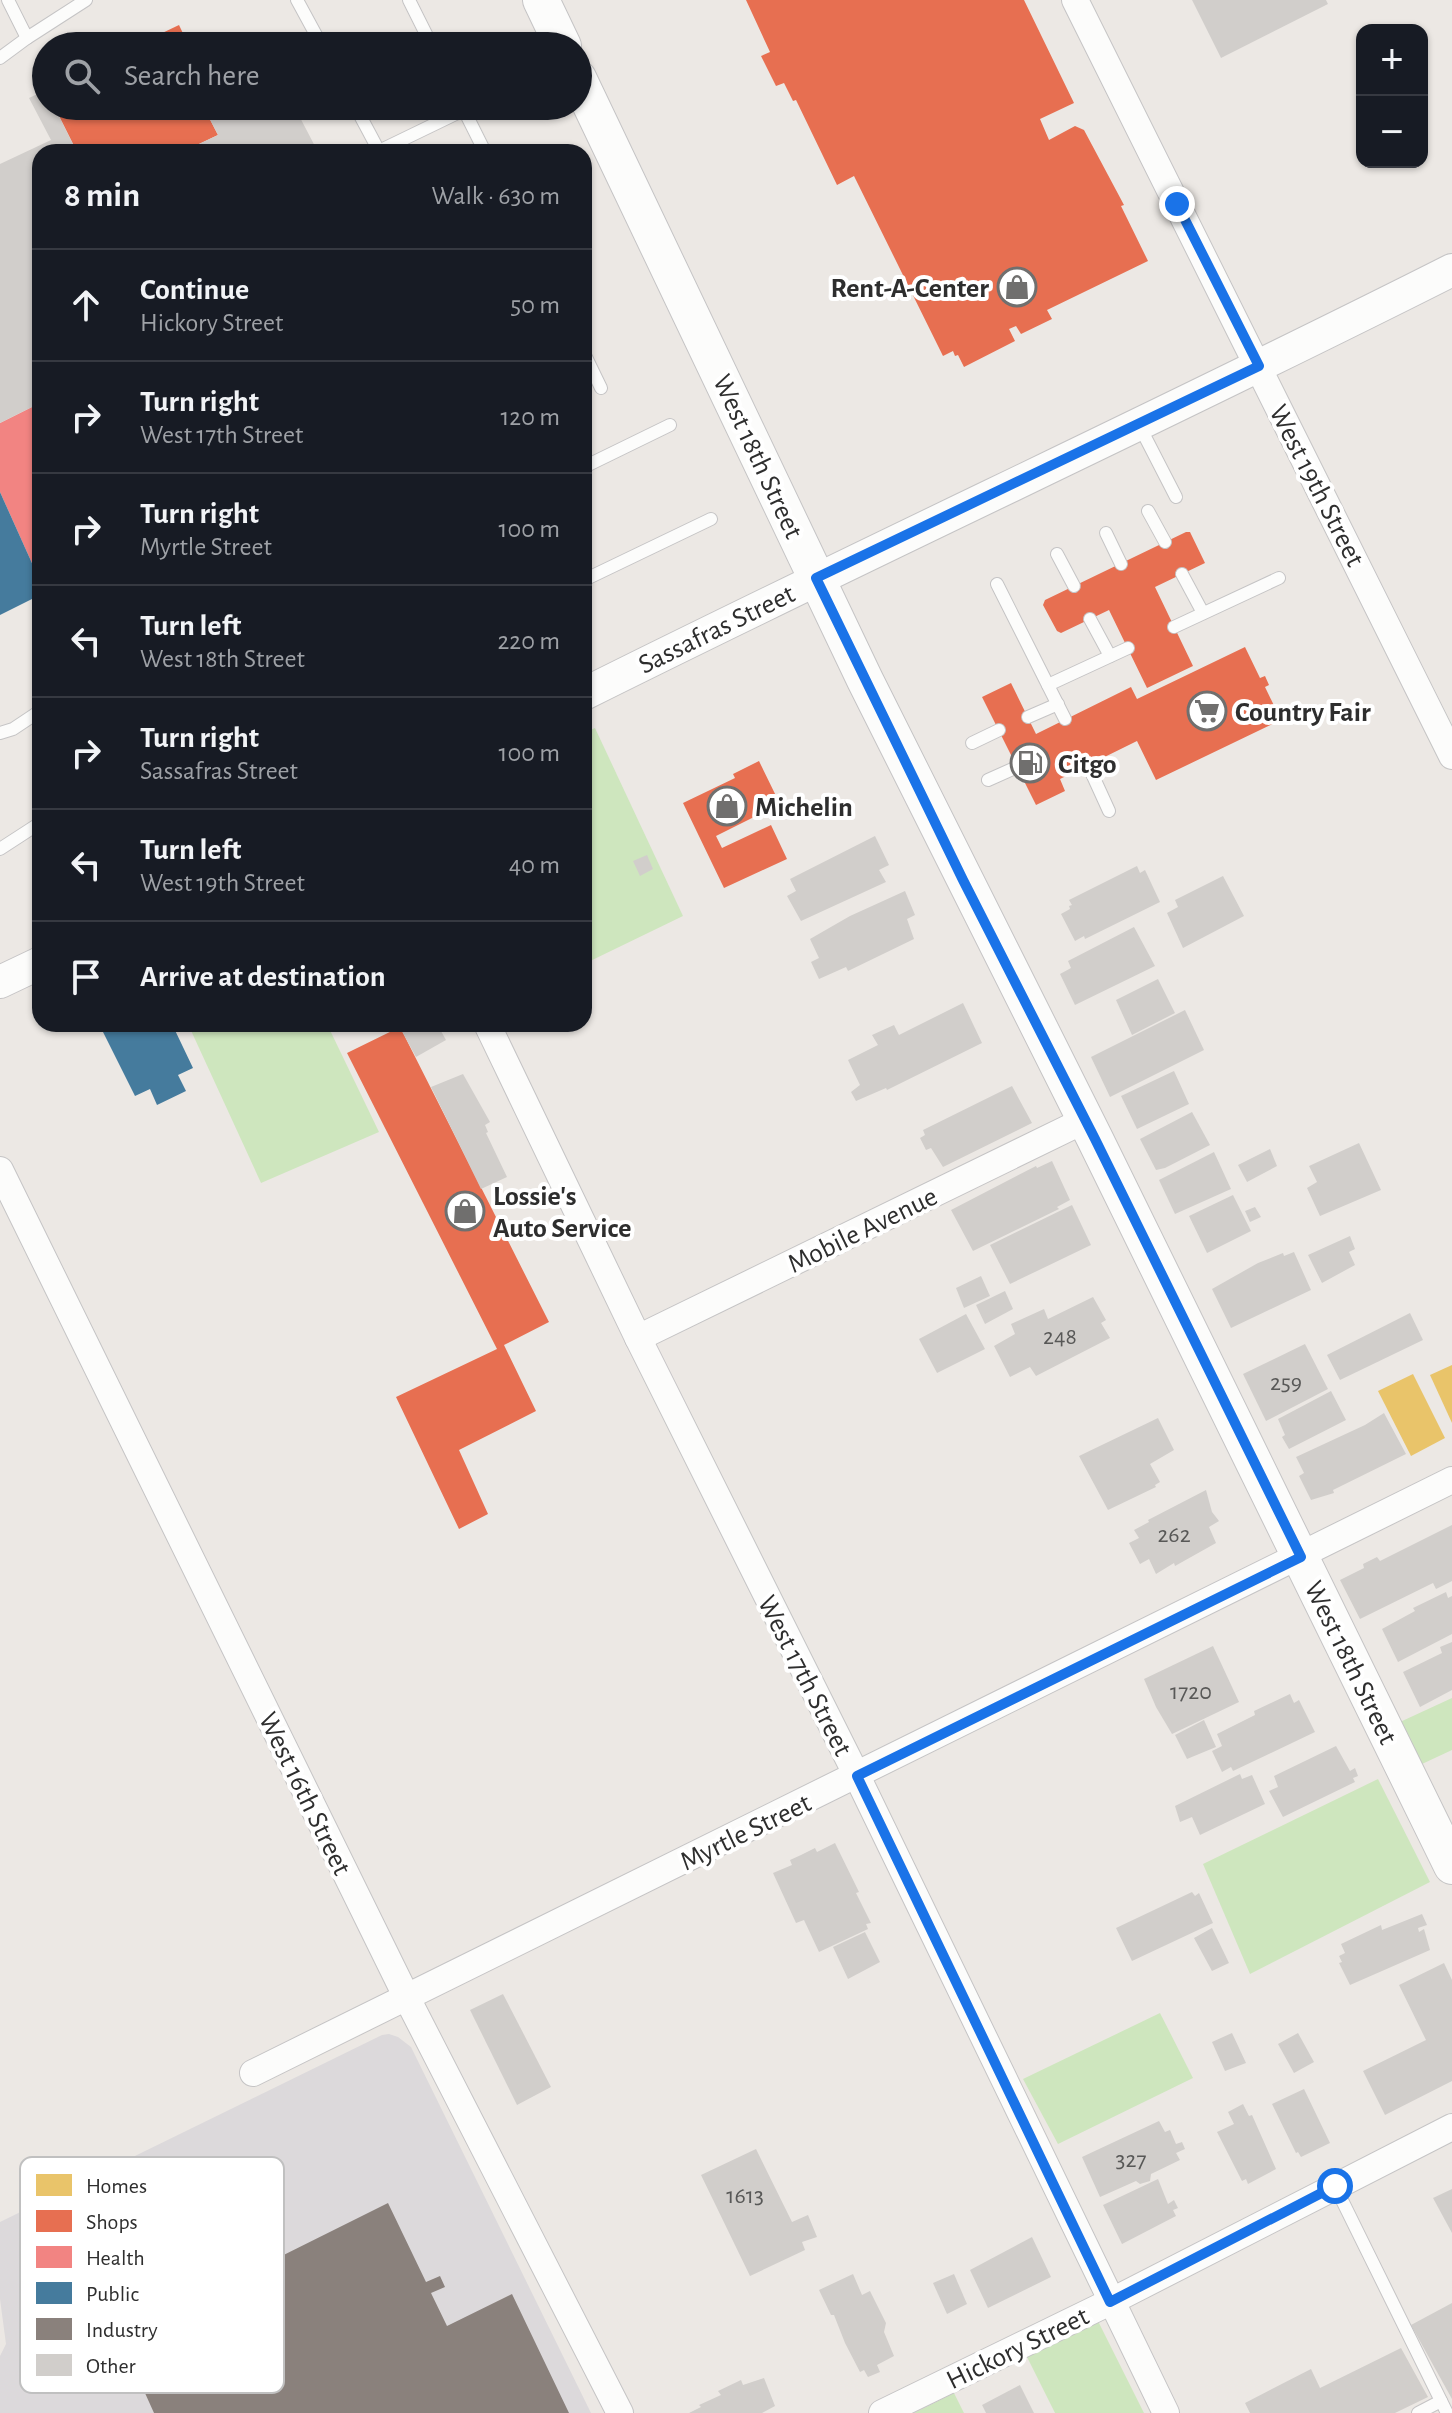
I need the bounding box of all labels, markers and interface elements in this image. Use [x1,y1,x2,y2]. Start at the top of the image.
map controls [1356,24,1428,168]
button: + [1356,24,1428,96]
search box [32,32,592,120]
icon: search [60,54,104,98]
text: Search here [124,61,260,91]
button: − [1356,96,1428,168]
text: 8 min [64,179,140,213]
text: Walk · 630 m [432,183,560,209]
route end [1159,186,1195,222]
shop icon: Rent-A-Center [996,266,1038,308]
text: Continue [140,275,249,305]
place label: Rent-A-Center [831,275,989,303]
icon: ahead [64,283,108,327]
text: 50 m [510,292,560,318]
text: Hickory Street [140,310,283,336]
street label: West 18th Street [707,370,807,543]
text: Turn right [140,387,259,417]
icon: right [64,395,108,439]
street label: West 19th Street [1263,401,1369,571]
text: 120 m [500,404,560,430]
text: West 17th Street [140,422,303,448]
text: Turn right [140,499,259,529]
icon: right [64,507,108,551]
text: 100 m [499,516,560,542]
text: Myrtle Street [140,534,272,560]
street label: Sassafras Street [634,580,799,680]
text: Turn left [140,611,241,641]
icon: left [64,619,108,663]
text: 220 m [498,628,560,654]
text: West 18th Street [140,646,305,672]
supermarket icon: Country Fair [1186,690,1228,732]
place label: Country Fair [1235,699,1371,727]
text: Turn right [140,723,259,753]
icon: right [64,731,108,775]
text: 100 m [499,740,560,766]
fuel station icon: Citgo [1009,742,1051,784]
place label: Citgo [1058,751,1117,779]
text: Sassafras Street [140,758,298,784]
shop icon: Michelin [706,785,748,827]
place label: Michelin [755,794,853,822]
text: Turn left [140,835,241,865]
icon: left [64,843,108,887]
text: 40 m [509,852,560,878]
text: West 19th Street [140,870,305,896]
icon: arrive [64,955,108,999]
text: Arrive at destination [140,962,386,992]
place label: Lossie's Auto Service [493,1183,632,1243]
street label: Mobile Avenue [784,1183,942,1279]
shop icon: Lossie's Auto Service [444,1190,486,1232]
house number: 248 [1043,1325,1077,1349]
house number: 259 [1270,1371,1302,1395]
house number: 262 [1157,1523,1191,1547]
street label: West 18th Street [1299,1577,1402,1749]
street label: West 17th Street [752,1591,857,1761]
house number: 1720 [1170,1680,1212,1704]
street label: West 16th Street [253,1708,356,1880]
street label: Myrtle Street [676,1789,816,1876]
house number: 327 [1116,2148,1146,2172]
legend [20,2157,284,2393]
route start [1317,2168,1353,2204]
text: Homes [86,2175,147,2197]
house number: 1613 [726,2184,764,2208]
text: Shops [86,2211,138,2233]
text: Health [86,2247,145,2269]
text: Public [86,2283,139,2305]
street label: Hickory Street [942,2302,1093,2395]
text: Industry [86,2319,158,2341]
text: Other [86,2355,136,2377]

